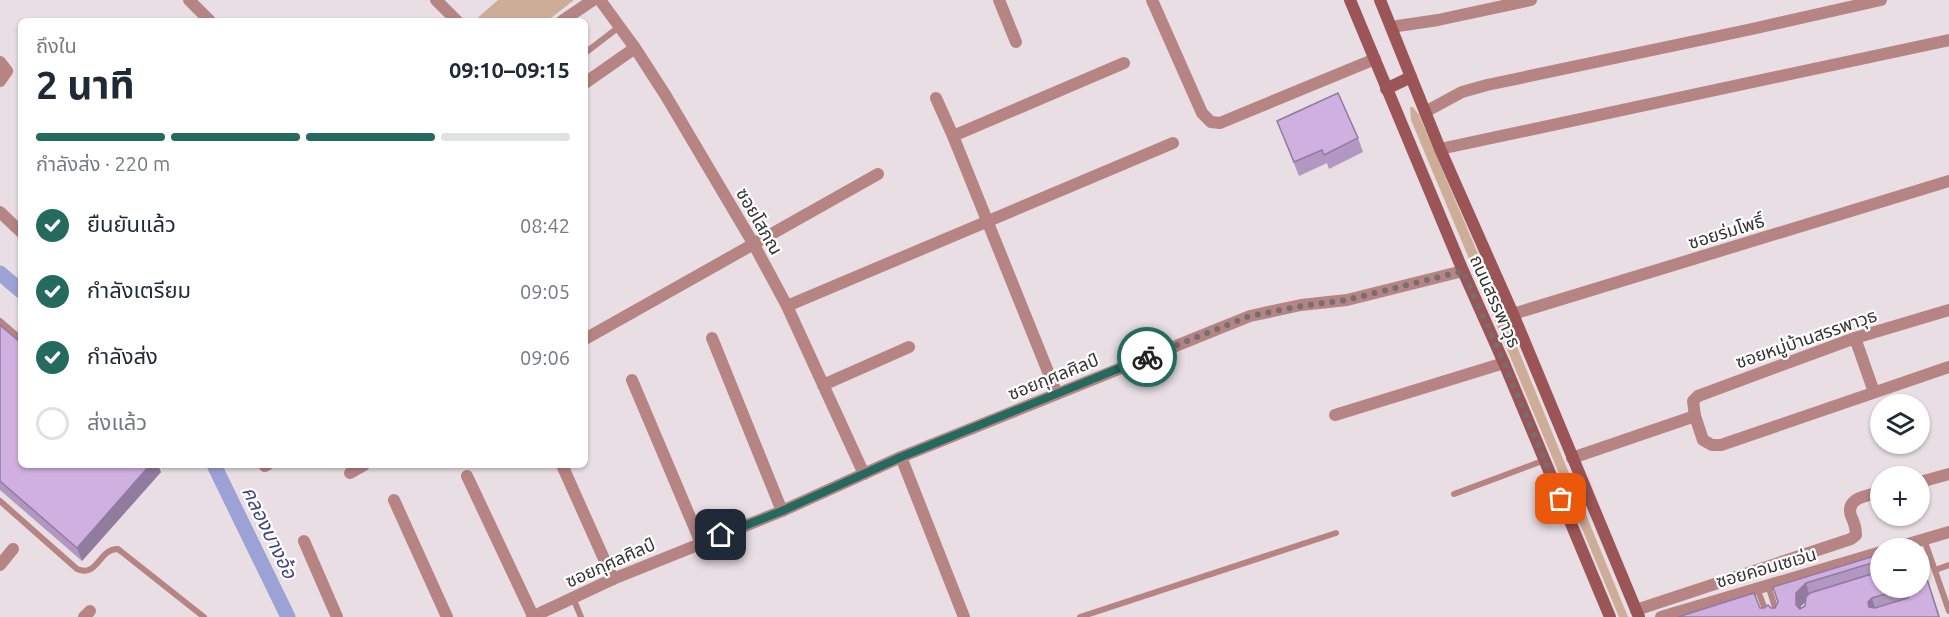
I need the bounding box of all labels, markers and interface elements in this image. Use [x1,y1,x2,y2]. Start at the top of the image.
text: ถึงใน [36,34,77,57]
text: 09:10–09:15 [449,57,570,82]
text: 2 นาที [36,63,135,106]
text: กำลังส่ง · 220 m [36,152,170,175]
street label: ซอยโสภณ [733,184,787,258]
icon: check [36,209,69,242]
street label: ซอยร่มโพธิ์ [1686,210,1767,252]
text: ยืนยันแล้ว [87,211,176,236]
text: 08:42 [520,214,570,237]
street label: ถนนสรรพาวุธ [1465,252,1525,351]
icon: check [36,275,69,308]
text: กำลังเตรียม [87,277,191,302]
text: 09:05 [520,280,570,303]
street label: ซอยหมู่บ้านสรรพาวุธ [1733,304,1880,374]
courier [1117,327,1177,387]
icon: check [36,341,69,374]
icon: bike [1131,341,1164,374]
text: กำลังส่ง [87,343,158,368]
text: 09:06 [520,346,570,369]
street label: ซอยกุศลศิลป์ [1005,349,1102,405]
map controls [1870,394,1930,598]
button: layers [1870,394,1930,454]
text: ส่งแล้ว [87,409,147,434]
button: + [1870,466,1930,526]
pin [1535,473,1586,524]
water label: คลองบางอ้อ [238,482,303,583]
icon: bag [1544,482,1577,515]
pin [695,509,746,560]
icon: home [704,518,737,551]
street label: ซอยกุศลศิลป์ [562,533,659,592]
button: − [1870,538,1930,598]
street label: ซอยคอมเซเว่น [1713,543,1819,591]

